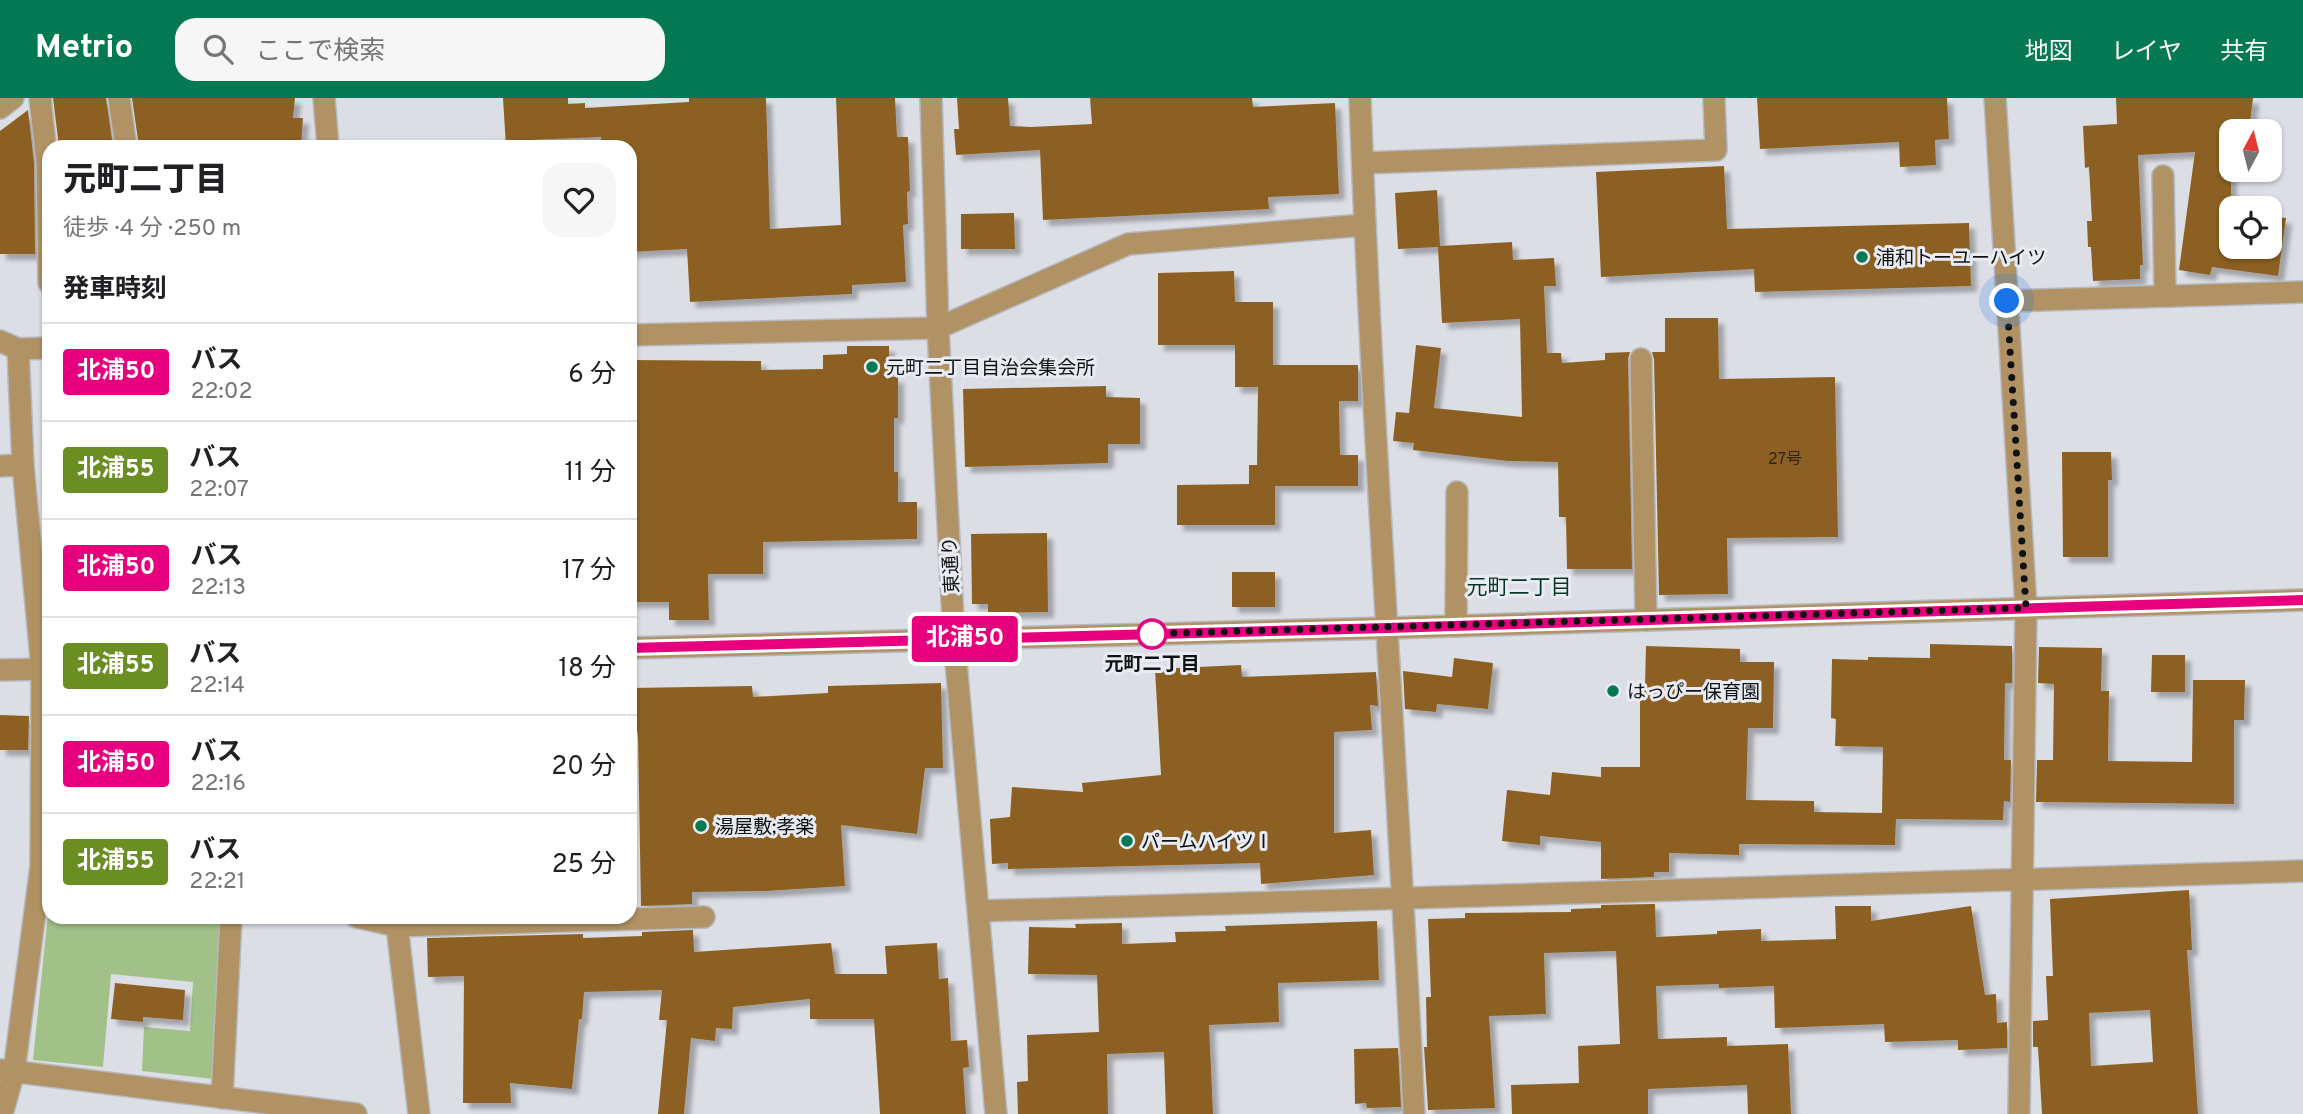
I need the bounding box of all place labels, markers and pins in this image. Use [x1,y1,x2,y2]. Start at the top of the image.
place label: 浦和トーユーハイツ [1876,247,2046,271]
marker: 浦和トーユーハイツ [1854,249,1870,265]
place label: 元町二丁目自治会集会所 [886,357,1095,381]
marker: 元町二丁目自治会集会所 [864,359,880,375]
marker: 元町二丁目 [1137,619,1167,649]
place label: 元町二丁目 [1104,653,1200,677]
place label: はっぴー保育園 [1627,681,1760,705]
marker: はっぴー保育園 [1605,683,1621,699]
place label: 湯屋敷;孝楽 [715,816,814,840]
marker: 湯屋敷;孝楽 [693,818,709,834]
place label: パームハイツⅠ [1141,831,1273,855]
marker: パームハイツⅠ [1119,833,1135,849]

